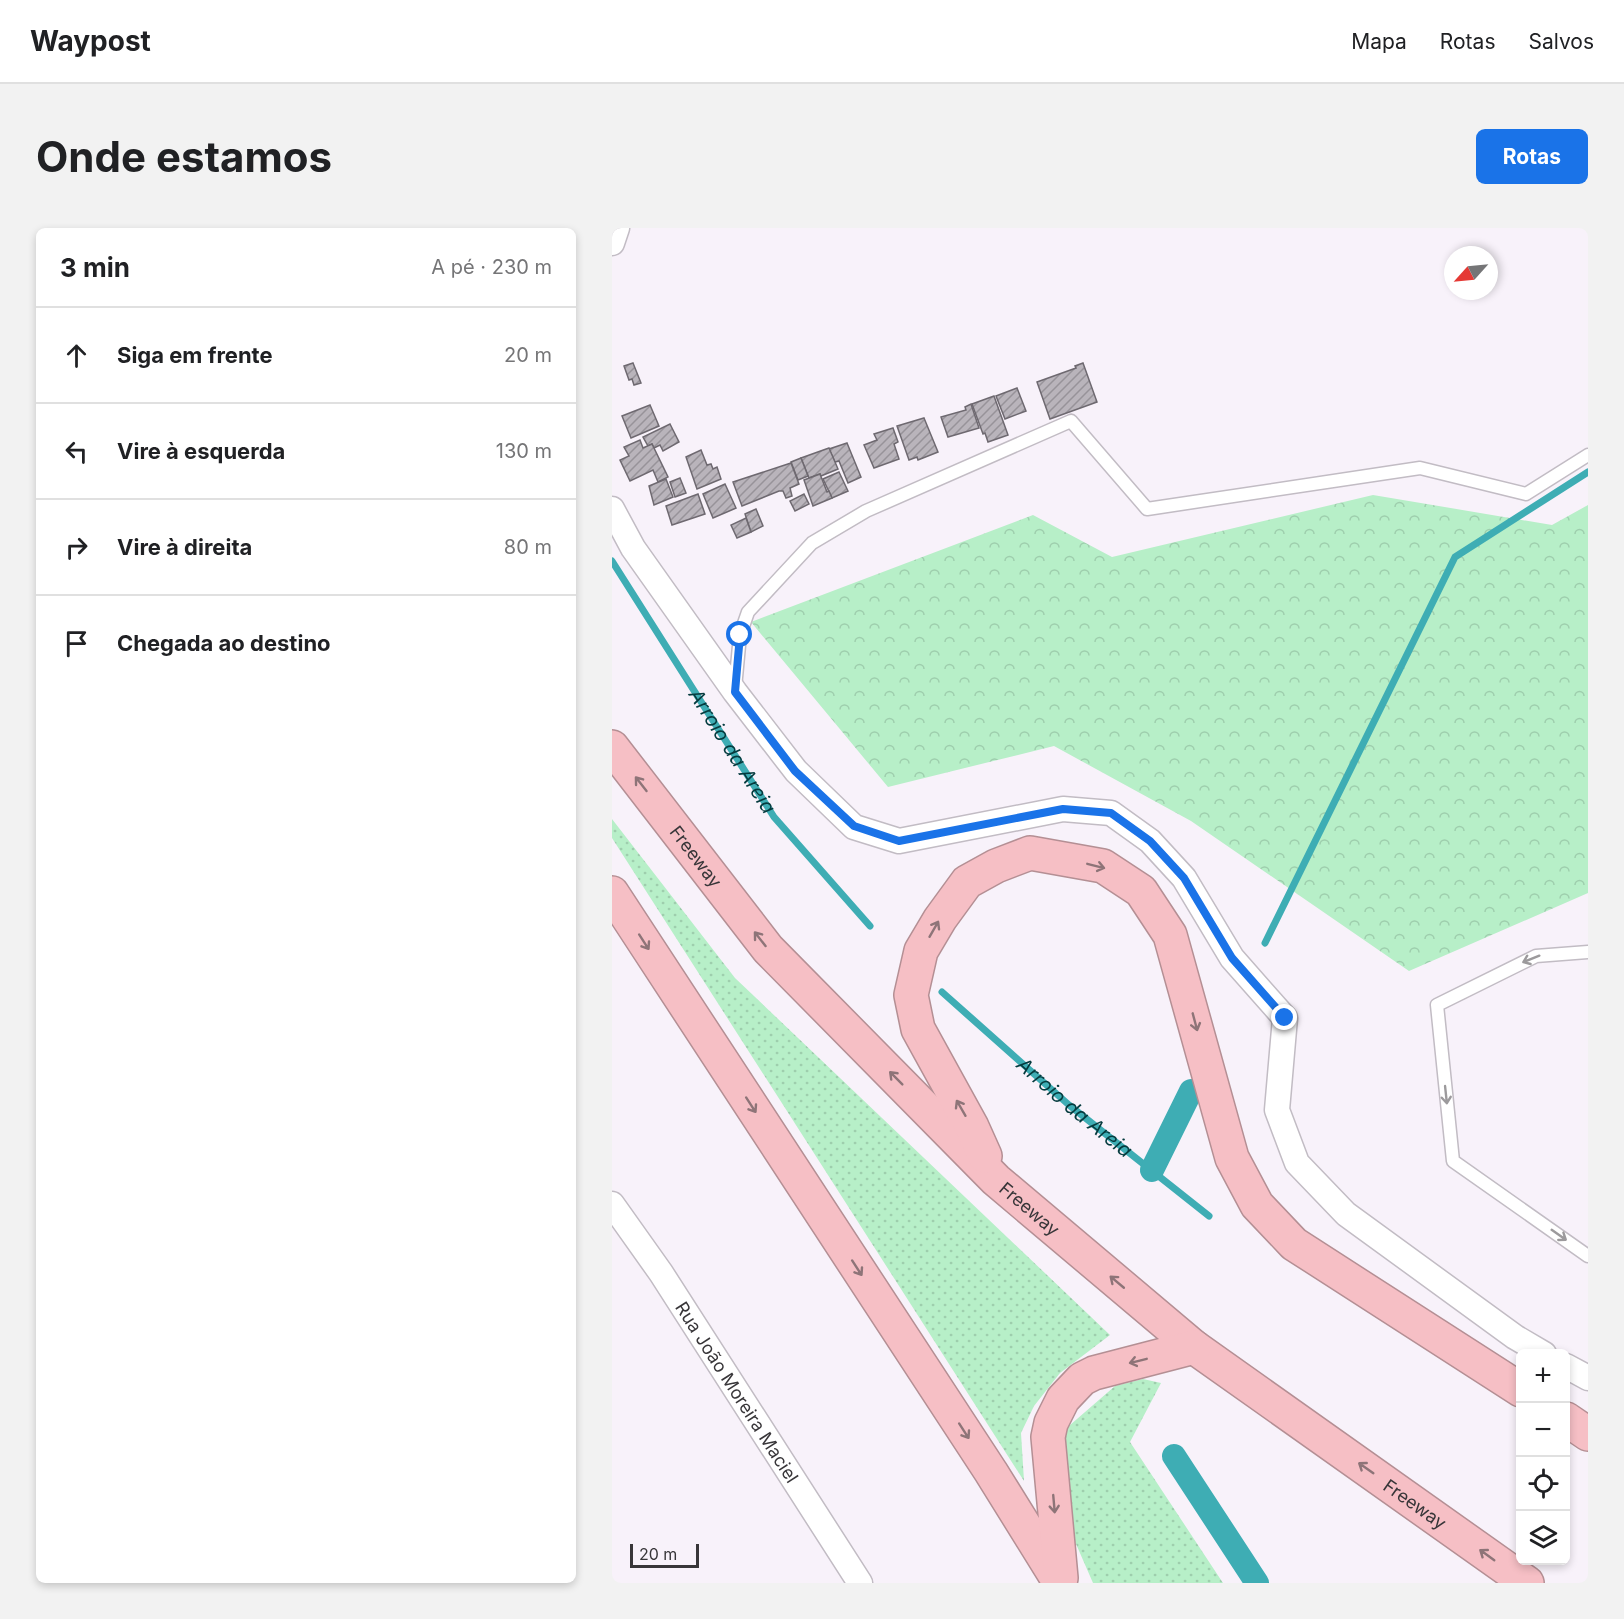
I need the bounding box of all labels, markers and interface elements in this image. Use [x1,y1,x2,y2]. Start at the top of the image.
text: Waypost [30,24,151,58]
text: Mapa [1351,29,1407,54]
text: Rotas [1440,29,1495,54]
text: Salvos [1528,29,1594,54]
button: Rotas [1476,129,1588,184]
text: Onde estamos [36,131,332,182]
north arrow [1444,246,1498,300]
text: 3 min [60,252,130,283]
text: A pé · 230 m [431,255,552,279]
icon: ahead [60,339,93,372]
text: Siga em frente [117,342,273,368]
text: 20 m [504,343,552,367]
icon: left [60,435,93,468]
text: Vire à esquerda [117,438,285,464]
text: 130 m [496,439,552,463]
icon: right [60,531,93,564]
text: Vire à direita [117,534,252,560]
text: 80 m [504,535,552,559]
route start [726,621,752,647]
icon: arrive [60,627,93,660]
text: Chegada ao destino [117,630,331,656]
water label: Arroio da Areia [683,683,781,818]
one-way arrow [634,776,647,792]
street label: Freeway [666,821,727,891]
one-way arrow [1086,860,1105,872]
one-way arrow [928,921,940,938]
one-way arrow [753,931,766,947]
one-way arrow [638,933,650,950]
one-way arrow [1522,954,1540,965]
route end [1271,1004,1297,1030]
one-way arrow [1189,1012,1201,1031]
water label: Arroio da Areia [1011,1052,1137,1163]
one-way arrow [888,1071,903,1086]
one-way arrow [1441,1085,1452,1105]
one-way arrow [745,1096,757,1113]
one-way arrow [955,1100,967,1117]
street label: Freeway [996,1177,1064,1240]
one-way arrow [1550,1229,1566,1241]
one-way arrow [852,1259,864,1276]
one-way arrow [1110,1276,1126,1289]
street label: Rua João Moreira Maciel [672,1298,803,1486]
map controls [1516,1349,1570,1565]
button: + [1516,1349,1570,1403]
one-way arrow [1129,1356,1148,1368]
button: − [1516,1403,1570,1457]
one-way arrow [958,1423,970,1439]
button: locate [1516,1457,1570,1511]
one-way arrow [1358,1462,1374,1474]
street label: Freeway [1380,1474,1451,1533]
one-way arrow [1049,1494,1060,1513]
button: layers [1516,1511,1570,1565]
scale bar [630,1541,699,1568]
text: 20 m [639,1544,677,1564]
one-way arrow [1480,1549,1496,1561]

